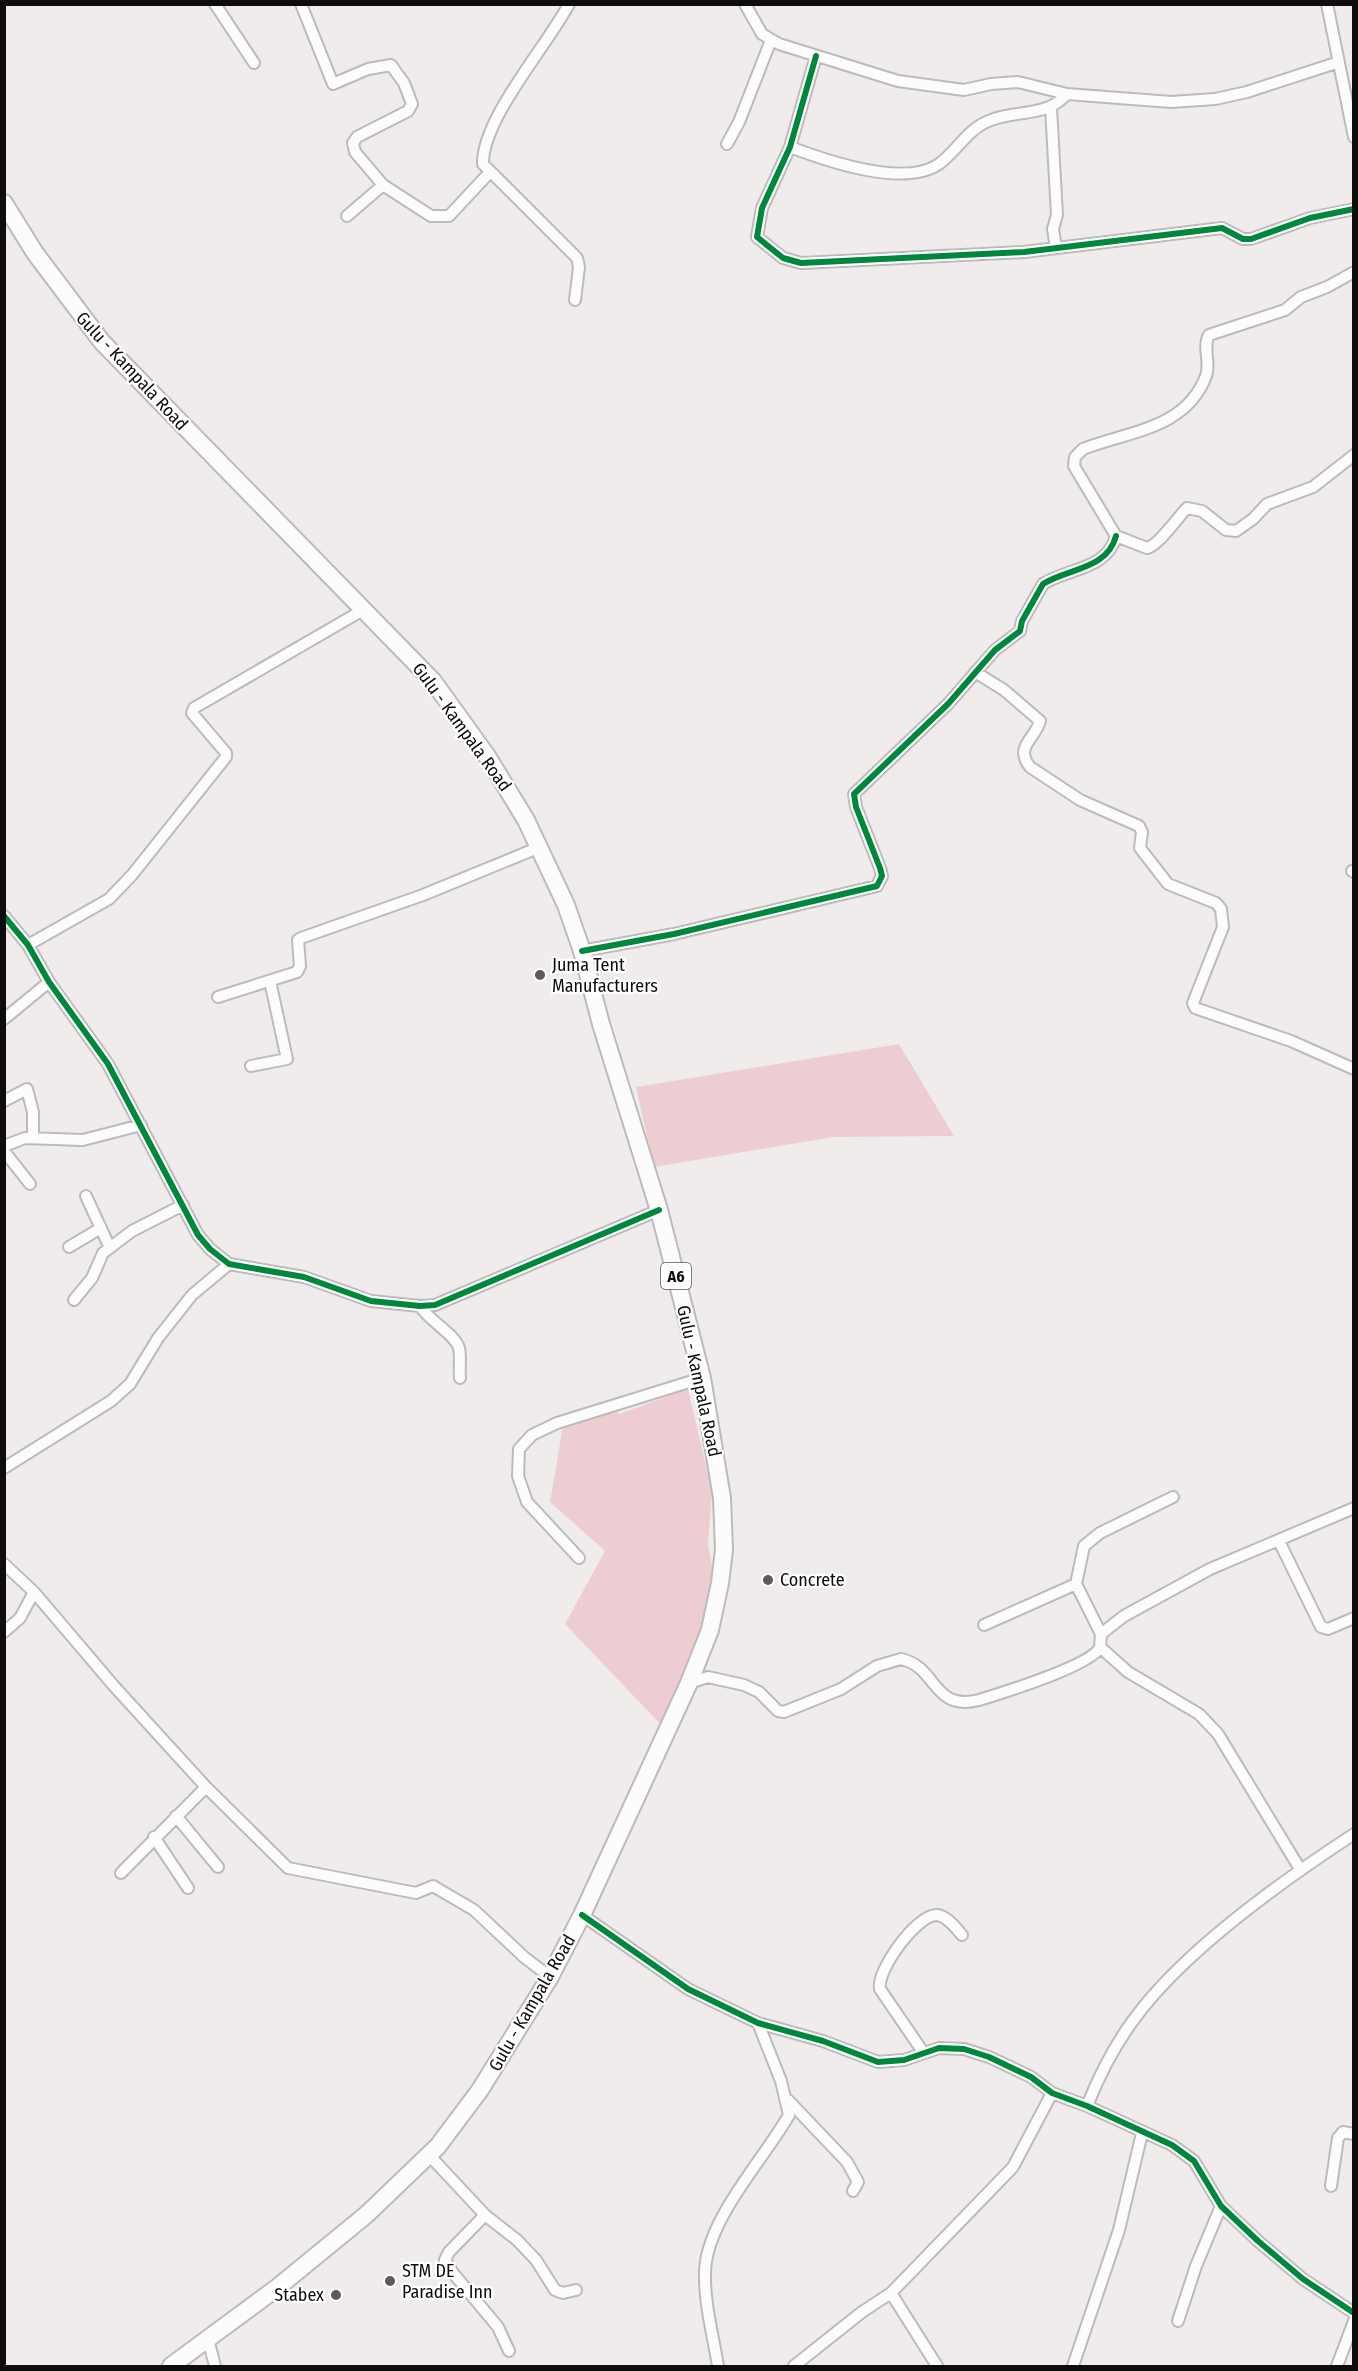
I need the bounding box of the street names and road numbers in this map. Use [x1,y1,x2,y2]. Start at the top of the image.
street label: Gulu - Kampala Road [71,307,193,435]
street label: Gulu - Kampala Road [408,658,516,796]
road number: A6 [661,1263,691,1289]
street label: Gulu - Kampala Road [672,1303,726,1459]
street label: Gulu - Kampala Road [484,1931,580,2075]

